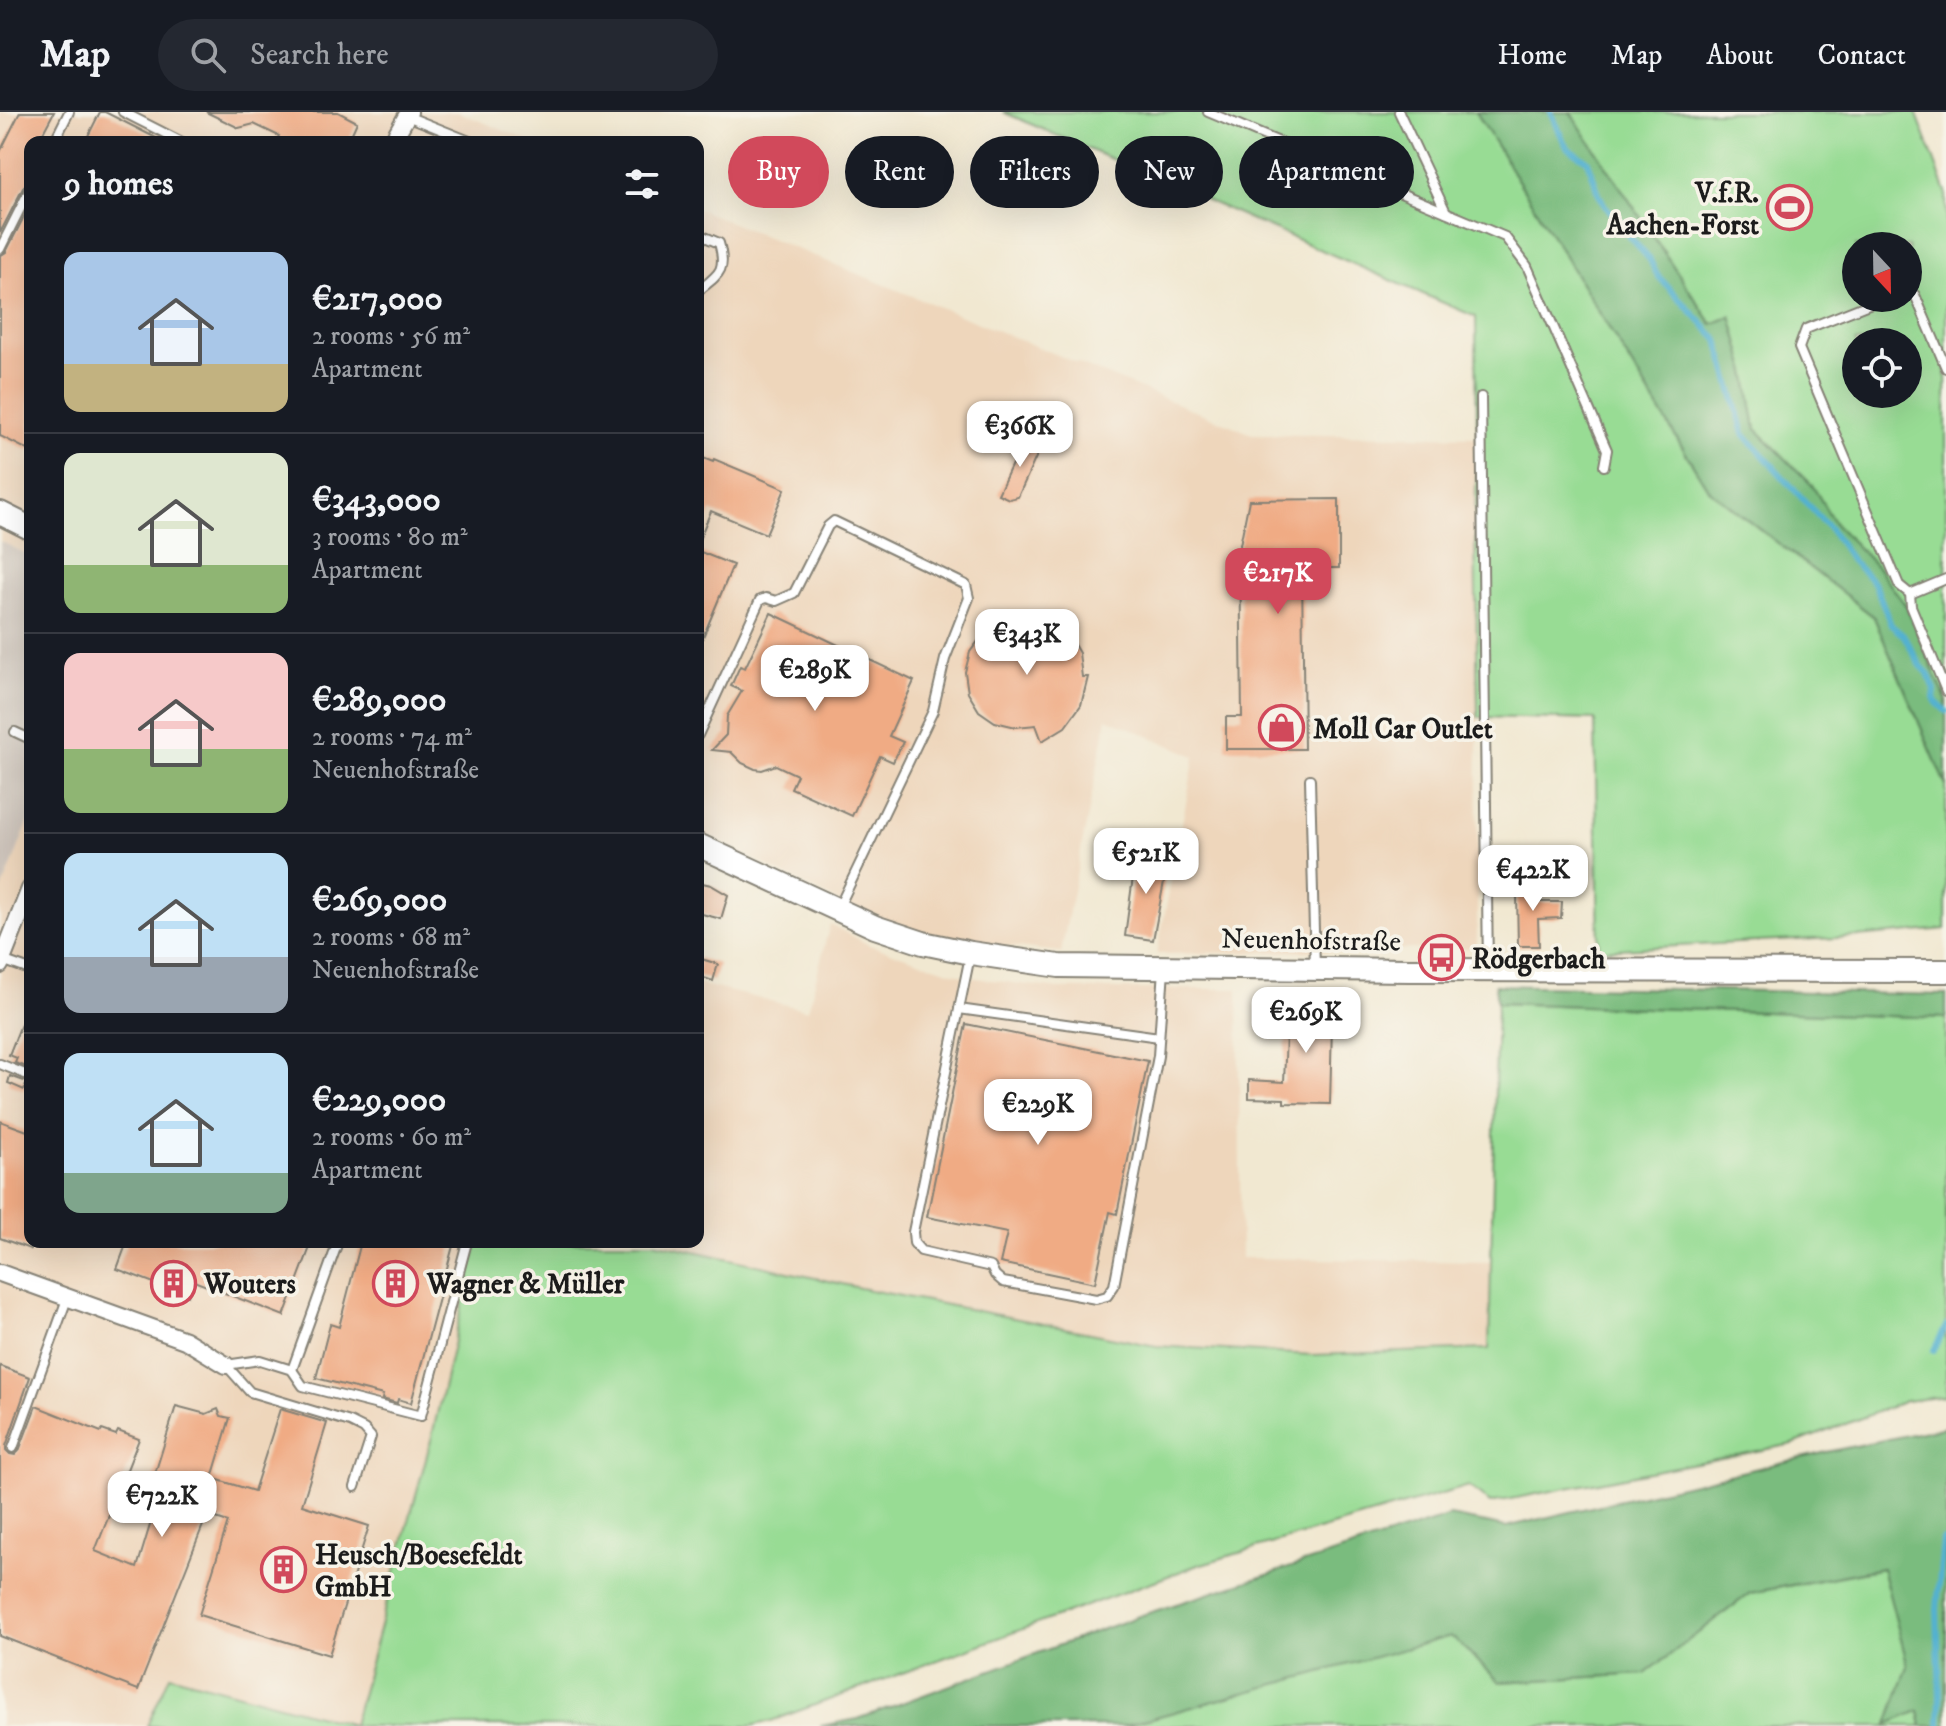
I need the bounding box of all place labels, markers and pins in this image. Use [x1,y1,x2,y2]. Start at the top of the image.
place label: V.f.R. Aachen-Forst [1606,176,1759,243]
sports icon: V.f.R. Aachen-Forst [1766,184,1814,232]
pin: €366K [964,401,1076,469]
pin: €217K [1222,548,1334,616]
pin: €343K [971,609,1083,677]
pin: €289K [759,645,871,713]
shop icon: Moll Car Outlet [1258,704,1306,752]
place label: Moll Car Outlet [1313,712,1493,747]
pin: €521K [1090,828,1202,896]
pin: €422K [1477,845,1589,913]
bus stop icon: Rödgerbach [1417,934,1465,982]
place label: Rödgerbach [1472,942,1606,977]
pin: €269K [1250,987,1362,1055]
pin: €229K [982,1079,1094,1147]
building icon: Wouters [149,1259,197,1307]
building icon: Wagner & Müller [372,1259,420,1307]
place label: Wouters [203,1267,296,1302]
place label: Wagner & Müller [426,1267,625,1302]
pin: €722K [106,1471,218,1539]
place label: Heusch/Boesefeldt GmbH [315,1538,523,1605]
building icon: Heusch/Boesefeldt GmbH [260,1546,308,1594]

